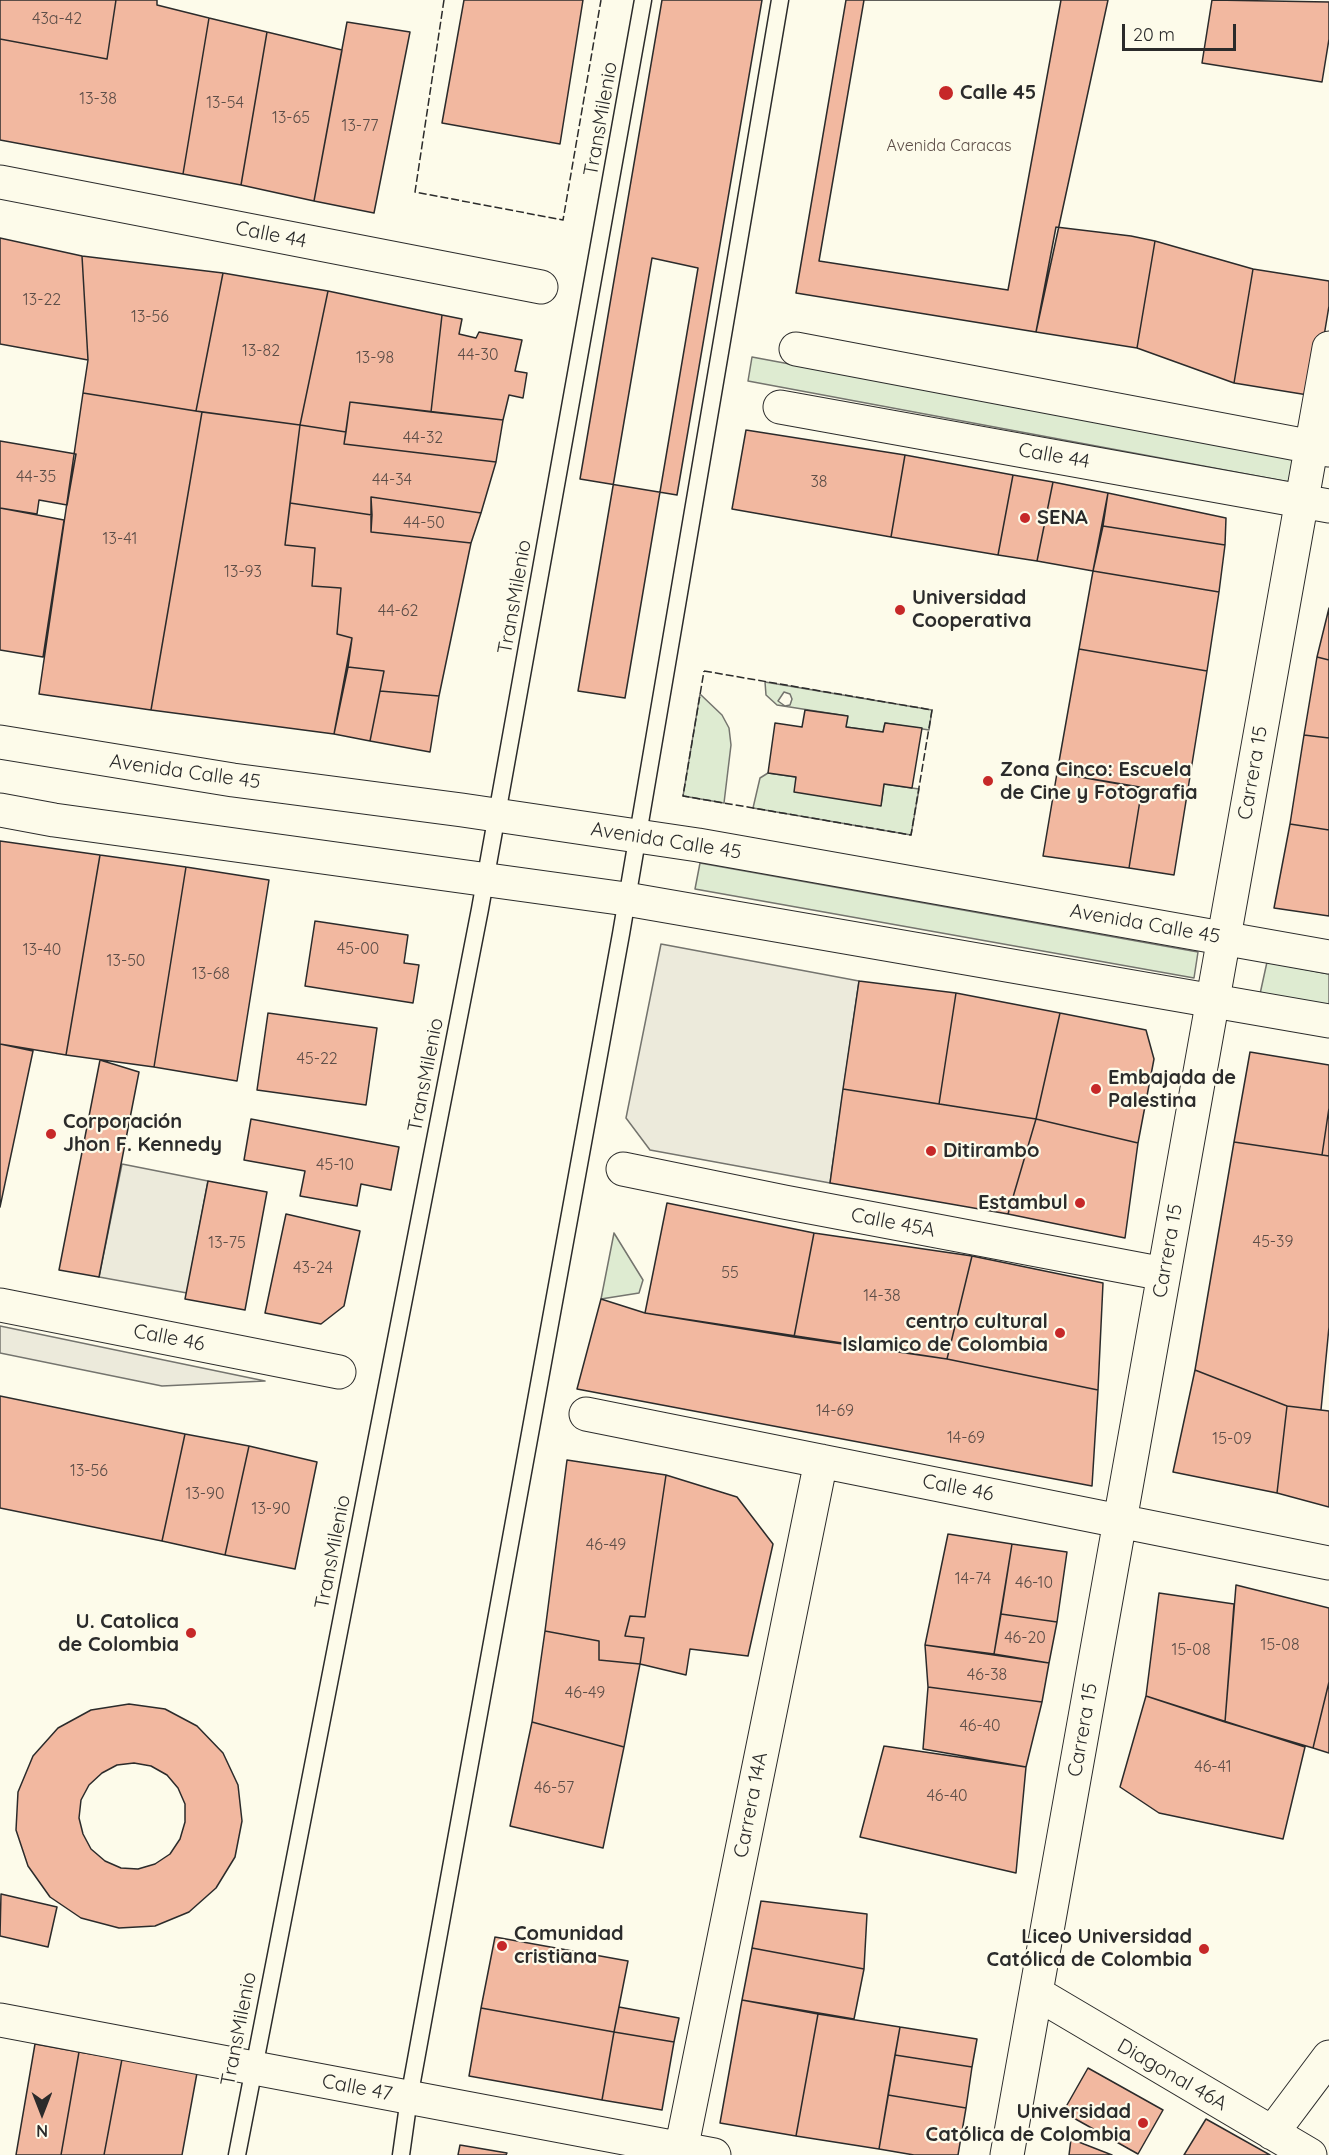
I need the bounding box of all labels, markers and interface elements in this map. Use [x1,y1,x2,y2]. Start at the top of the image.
house number: 43a-42 [32,9,82,29]
scale bar [1125,12,1239,50]
text: 20 m [1133,23,1175,46]
street label: TransMilenio [579,60,623,178]
place label: Calle 45 [960,81,1036,105]
marker: Calle 45 [937,84,955,102]
house number: 13-38 [79,89,117,109]
house number: 13-54 [206,93,244,113]
house number: 13-65 [272,108,310,128]
house number: 13-77 [342,116,378,136]
house number: Avenida Caracas [886,136,1012,156]
street label: Calle 44 [233,216,309,254]
house number: 13-22 [23,290,61,310]
house number: 13-56 [131,307,169,327]
house number: 13-82 [242,341,280,361]
house number: 44-30 [457,345,499,365]
house number: 13-98 [356,348,394,368]
house number: 44-32 [403,428,443,448]
street label: Calle 44 [1016,438,1092,474]
house number: 44-35 [16,467,56,487]
house number: 44-34 [372,470,412,490]
house number: 38 [810,472,828,492]
place label: SENA [1037,506,1088,530]
marker: SENA [1018,511,1032,525]
house number: 44-50 [403,513,445,533]
house number: 13-41 [103,529,137,549]
street label: TransMilenio [493,538,537,656]
house number: 13-93 [224,562,262,582]
place label: Universidad Cooperativa [912,586,1032,633]
house number: 44-62 [378,601,418,621]
marker: Universidad Cooperativa [893,603,907,617]
street label: Carrera 15 [1233,724,1273,822]
street label: Avenida Calle 45 [108,750,262,794]
place label: Zona Cinco: Escuela de Cine y Fotografia [1000,758,1198,805]
marker: Zona Cinco: Escuela de Cine y Fotografia [981,774,995,788]
street label: Avenida Calle 45 [589,817,743,865]
street label: Avenida Calle 45 [1068,899,1222,949]
house number: 45-00 [337,939,379,959]
house number: 13-40 [23,940,61,960]
house number: 13-50 [107,951,145,971]
house number: 13-68 [192,964,230,984]
street label: TransMilenio [403,1016,449,1134]
house number: 45-22 [296,1049,338,1069]
place label: Embajada de Palestina [1108,1066,1236,1113]
marker: Embajada de Palestina [1089,1082,1103,1096]
place label: Corporación Jhon F. Kennedy [63,1110,222,1157]
marker: Corporación Jhon F. Kennedy [44,1127,58,1141]
place label: Ditirambo [943,1139,1039,1163]
marker: Ditirambo [924,1144,938,1158]
house number: 45-10 [316,1155,354,1175]
place label: Estambul [978,1191,1068,1215]
marker: Estambul [1073,1196,1087,1210]
street label: Carrera 15 [1148,1202,1188,1300]
street label: Calle 45A [849,1203,937,1243]
house number: 45-39 [1253,1232,1293,1252]
house number: 13-75 [208,1233,246,1253]
house number: 43-24 [293,1258,333,1278]
house number: 55 [721,1263,739,1283]
house number: 14-38 [863,1286,901,1306]
place label: centro cultural Islamico de Colombia [842,1310,1048,1357]
street label: Calle 46 [131,1319,207,1357]
marker: centro cultural Islamico de Colombia [1053,1326,1067,1340]
house number: 14-69 [816,1401,854,1421]
house number: 14-69 [947,1428,985,1448]
house number: 15-09 [1212,1429,1252,1449]
house number: 13-56 [70,1461,108,1481]
street label: Calle 46 [920,1469,996,1507]
house number: 13-90 [186,1484,224,1504]
street label: TransMilenio [310,1493,356,1611]
house number: 13-90 [252,1499,290,1519]
house number: 46-49 [586,1535,626,1555]
house number: 14-74 [955,1569,991,1589]
house number: 46-10 [1015,1573,1053,1593]
place label: U. Catolica de Colombia [58,1610,179,1657]
marker: U. Catolica de Colombia [184,1626,198,1640]
house number: 46-20 [1004,1628,1046,1648]
house number: 15-08 [1260,1635,1300,1655]
house number: 15-08 [1171,1640,1211,1660]
house number: 46-38 [967,1665,1007,1685]
street label: Carrera 15 [1063,1681,1103,1779]
house number: 46-49 [565,1683,605,1703]
house number: 46-40 [959,1716,1001,1736]
street label: Carrera 14A [729,1750,773,1860]
house number: 46-41 [1194,1757,1232,1777]
house number: 46-57 [534,1778,574,1798]
house number: 46-40 [926,1786,968,1806]
place label: Comunidad cristiana [514,1922,624,1969]
place label: Liceo Universidad Católica de Colombia [987,1925,1192,1972]
marker: Comunidad cristiana [495,1939,509,1953]
marker: Liceo Universidad Católica de Colombia [1197,1942,1211,1956]
street label: TransMilenio [216,1970,262,2088]
street label: Diagonal 46A [1113,2034,1231,2116]
street label: Calle 47 [320,2069,394,2107]
north arrow [12,2083,72,2143]
place label: Universidad Católica de Colombia [926,2100,1131,2147]
marker: Universidad Católica de Colombia [1136,2116,1150,2130]
text: N [36,2121,48,2141]

